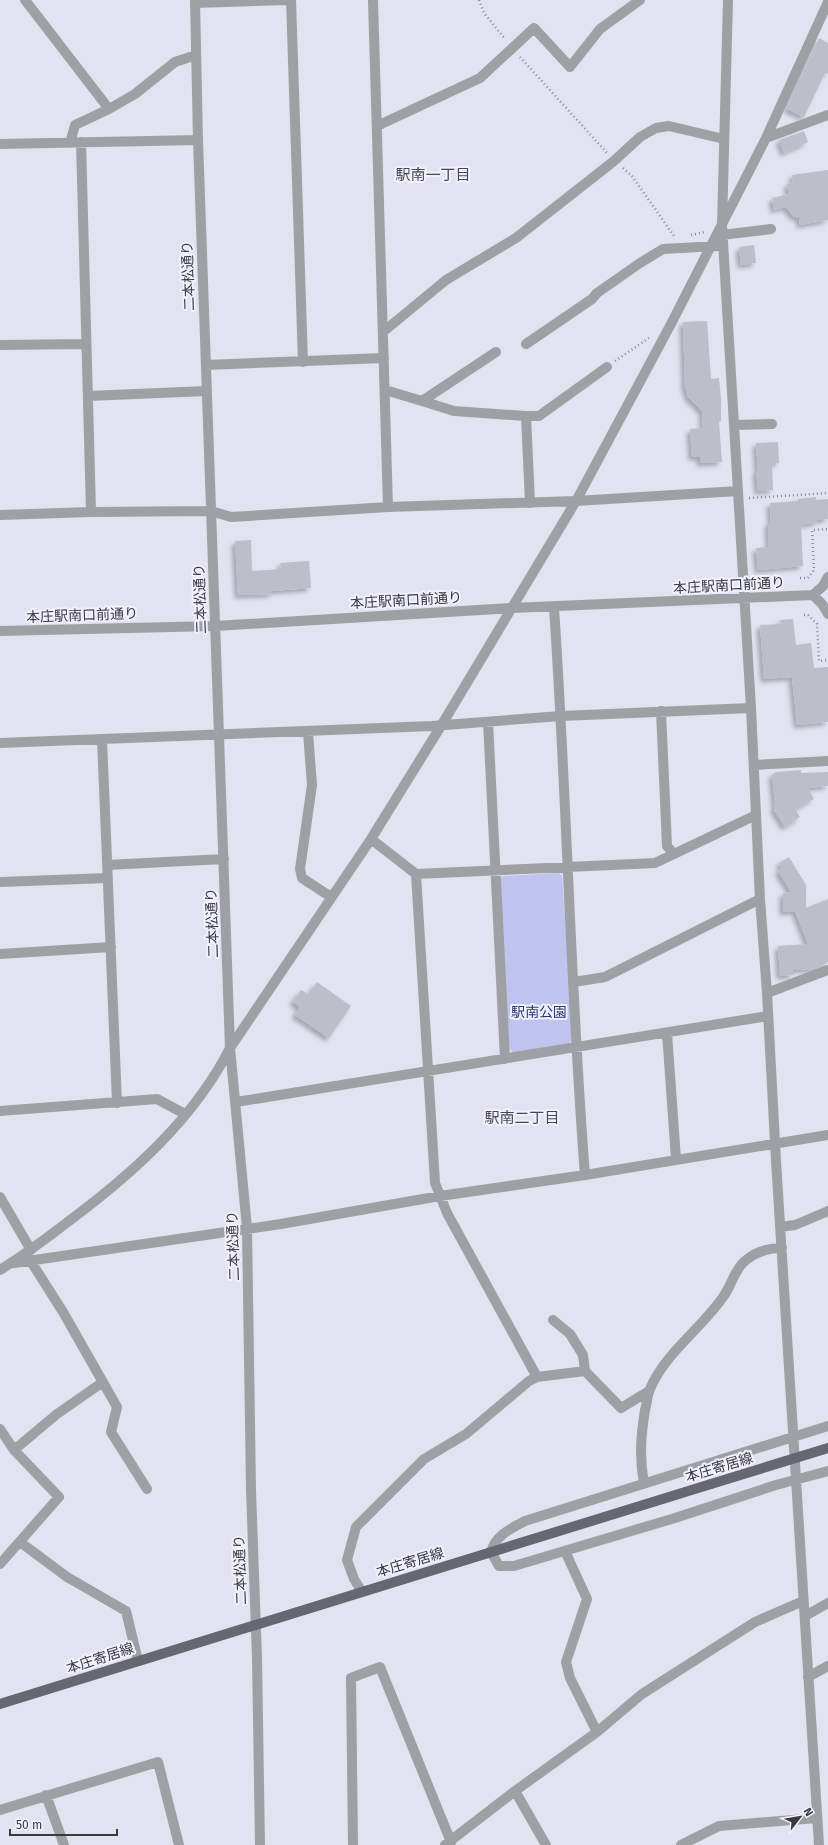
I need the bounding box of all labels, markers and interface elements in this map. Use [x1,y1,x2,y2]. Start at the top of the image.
district label: 駅南一丁目 [395,166,471,184]
street label: 二本松通り [179,241,198,311]
street label: 二本松通り [191,564,210,634]
street label: 本庄駅南口前通り [673,574,785,597]
street label: 本庄駅南口前通り [350,589,462,612]
street label: 本庄駅南口前通り [26,605,138,626]
street label: 二本松通り [203,888,222,958]
park label: 駅南公園 [511,1004,567,1021]
district label: 駅南二丁目 [484,1109,560,1127]
street label: 二本松通り [224,1211,243,1281]
street label: 本庄寄居線 [683,1449,755,1486]
street label: 二本松通り [231,1535,250,1605]
street label: 本庄寄居線 [374,1544,446,1581]
street label: 本庄寄居線 [64,1640,136,1677]
north arrow [780,1797,820,1837]
text: N [801,1806,816,1819]
scale bar [10,1811,117,1837]
text: 50 m [16,1818,42,1832]

